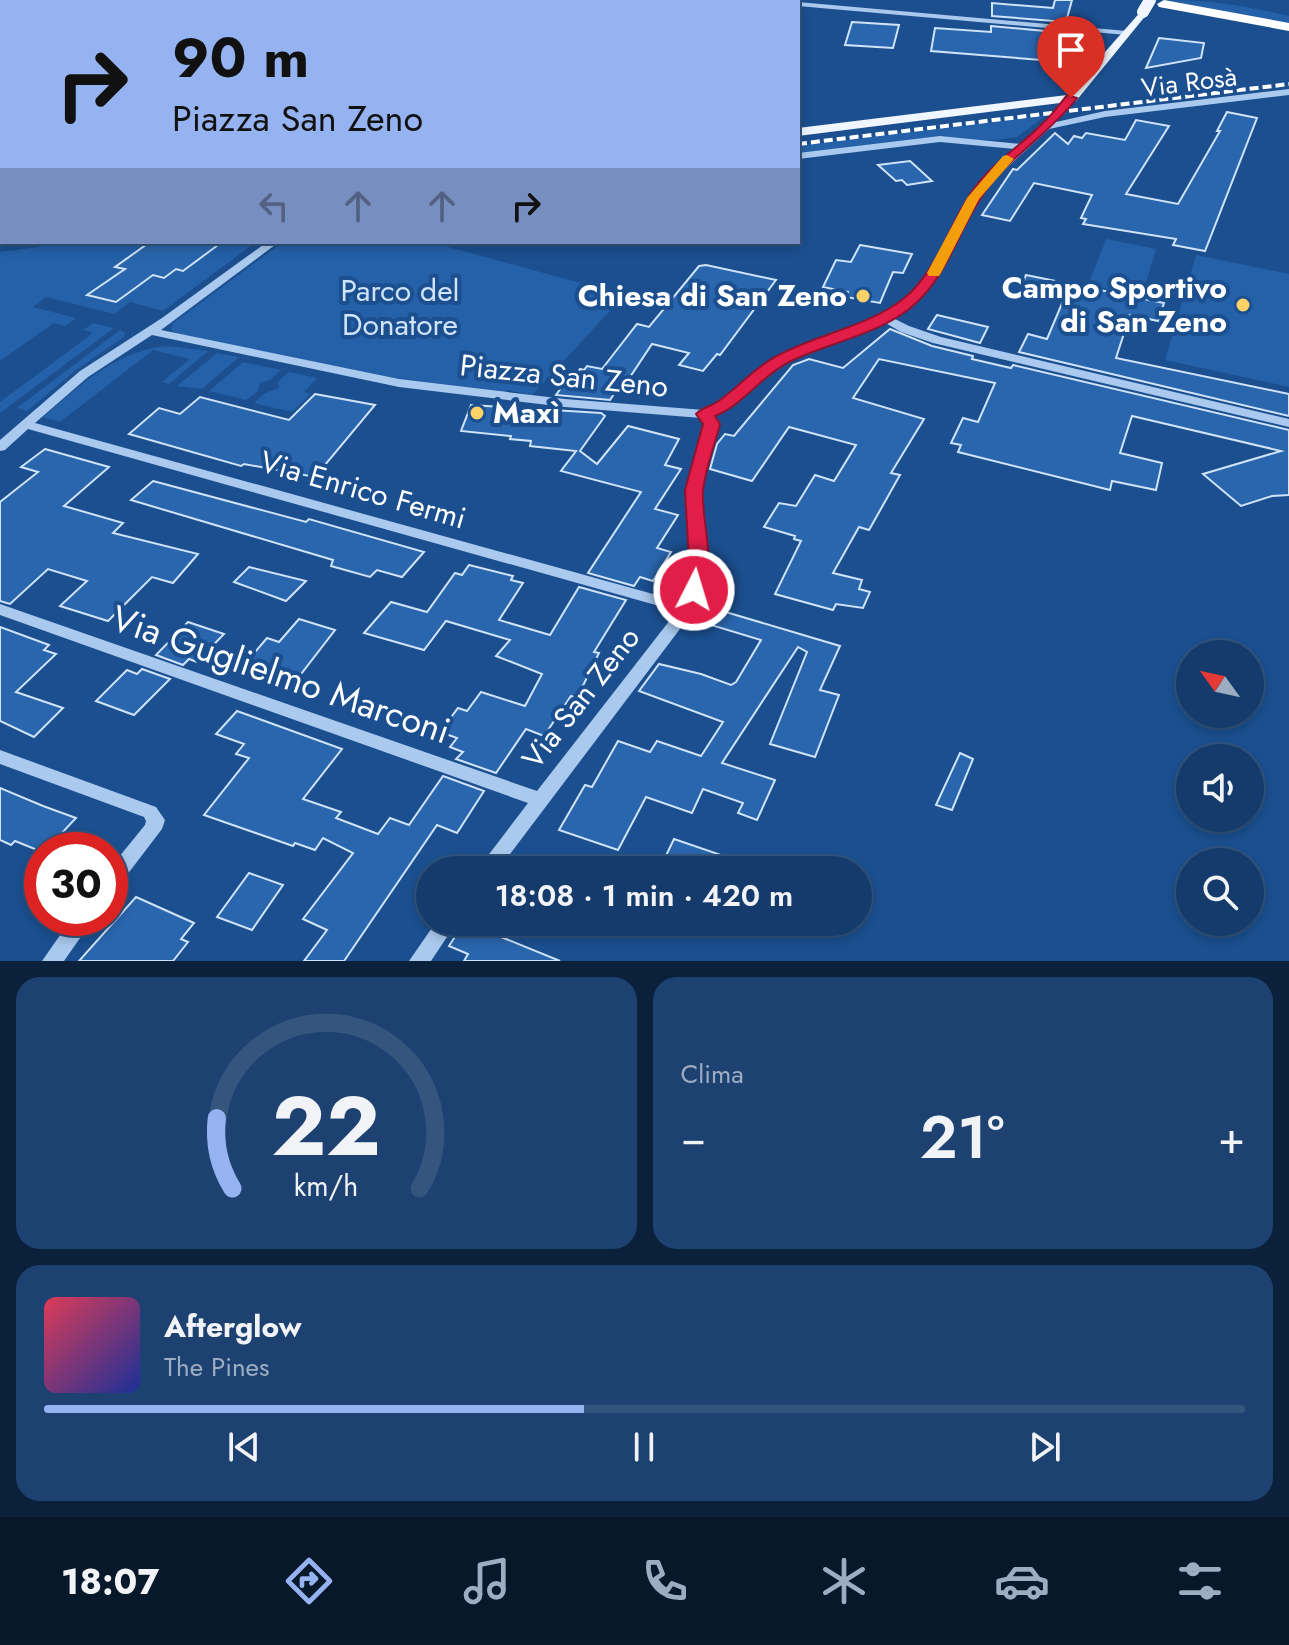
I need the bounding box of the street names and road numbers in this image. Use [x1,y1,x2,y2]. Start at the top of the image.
street label: Via Rosà [1139,57,1239,107]
street label: Piazza San Zeno [458,343,670,408]
street label: Via Enrico Fermi [255,440,471,539]
street label: Via Guglielmo Marconi [105,592,457,756]
street label: Via San Zeno [511,618,650,778]

